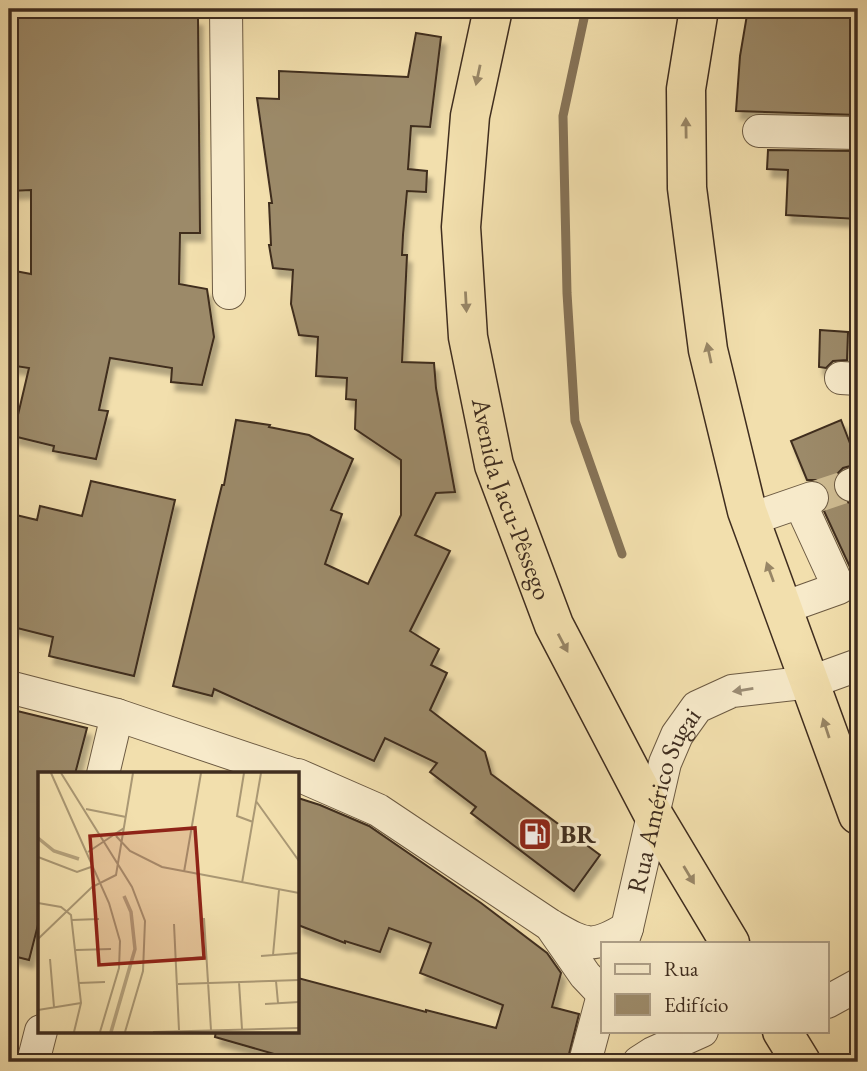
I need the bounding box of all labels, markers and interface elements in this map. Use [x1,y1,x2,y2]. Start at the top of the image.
one-way arrow [473,65,484,87]
one-way arrow [680,116,692,138]
one-way arrow [460,291,471,313]
one-way arrow [703,342,714,364]
street label: Avenida Jacu-Pêssego [464,394,560,605]
one-way arrow [765,562,776,583]
one-way arrow [557,633,569,653]
one-way arrow [732,685,754,696]
street label: Rua Américo Sugai [619,701,708,896]
one-way arrow [820,717,830,738]
inset map [38,772,299,1032]
fuel station icon: BR [516,815,554,853]
place label: BR [560,817,596,851]
one-way arrow [683,865,696,884]
legend [601,942,828,1032]
text: Rua [664,955,699,982]
text: Edifício [664,991,728,1018]

